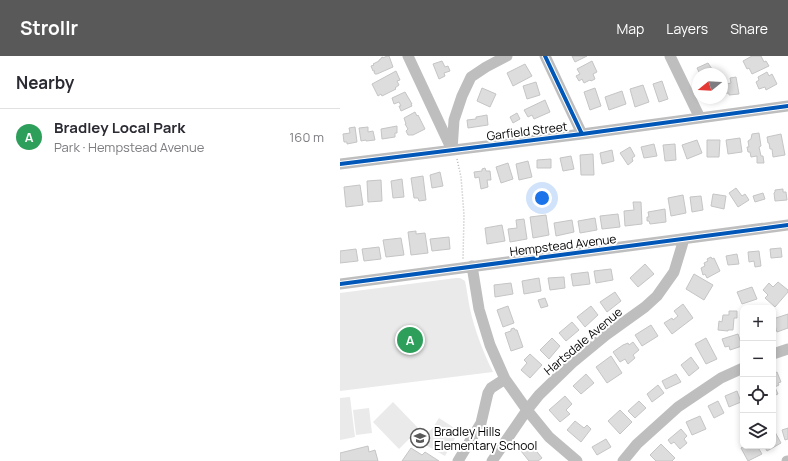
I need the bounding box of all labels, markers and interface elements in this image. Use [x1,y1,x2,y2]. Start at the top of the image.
text: Strollr [20,15,78,41]
text: Map [616,19,644,38]
text: Layers [666,19,708,38]
text: Share [730,19,768,38]
north arrow [692,68,728,104]
text: Nearby [16,71,74,94]
text: Bradley Local Park [54,117,185,138]
street label: Garfield Street [486,118,569,144]
text: A [25,128,33,146]
text: 160 m [289,128,324,146]
text: Park · Hempstead Avenue [54,138,204,156]
your location [532,188,552,208]
street label: Hempstead Avenue [509,230,617,260]
street label: Hartsdale Avenue [540,303,626,379]
map controls [740,305,776,449]
button: + [740,305,776,341]
pin: A [397,325,423,355]
button: − [740,341,776,377]
button: locate [740,377,776,413]
button: layers [740,413,776,449]
place label: Bradley Hills Elementary School [434,423,537,454]
school or university icon: Bradley Hills Elementary School [409,427,431,449]

